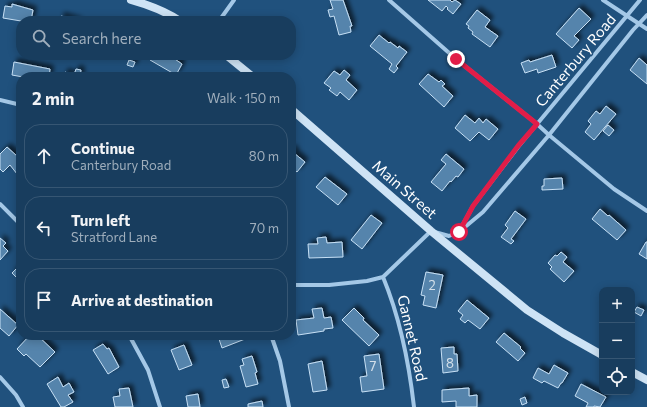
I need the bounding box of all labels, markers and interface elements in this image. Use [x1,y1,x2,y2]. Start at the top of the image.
street label: Canterbury Road [531,10,619,110]
search box [16,16,296,60]
icon: search [30,27,52,49]
text: Search here [62,29,141,47]
route end [447,50,465,68]
text: 2 min [32,88,74,109]
text: Walk · 150 m [207,90,280,106]
text: Continue [71,139,135,157]
icon: ahead [33,145,55,167]
text: 80 m [249,148,279,164]
street label: Main Street [369,156,441,222]
text: Canterbury Road [71,157,171,173]
text: Turn left [71,211,130,229]
icon: left [33,217,55,239]
text: 70 m [250,220,279,236]
route start [450,223,468,241]
text: Stratford Lane [71,229,157,245]
house number: 2 [428,277,436,293]
map controls [599,287,635,395]
button: + [599,287,635,323]
icon: arrive [33,289,55,311]
text: Arrive at destination [71,291,213,309]
street label: Gannet Road [394,293,432,383]
button: − [599,323,635,359]
house number: 8 [446,355,454,371]
house number: 7 [370,358,377,374]
button: locate [599,359,635,395]

